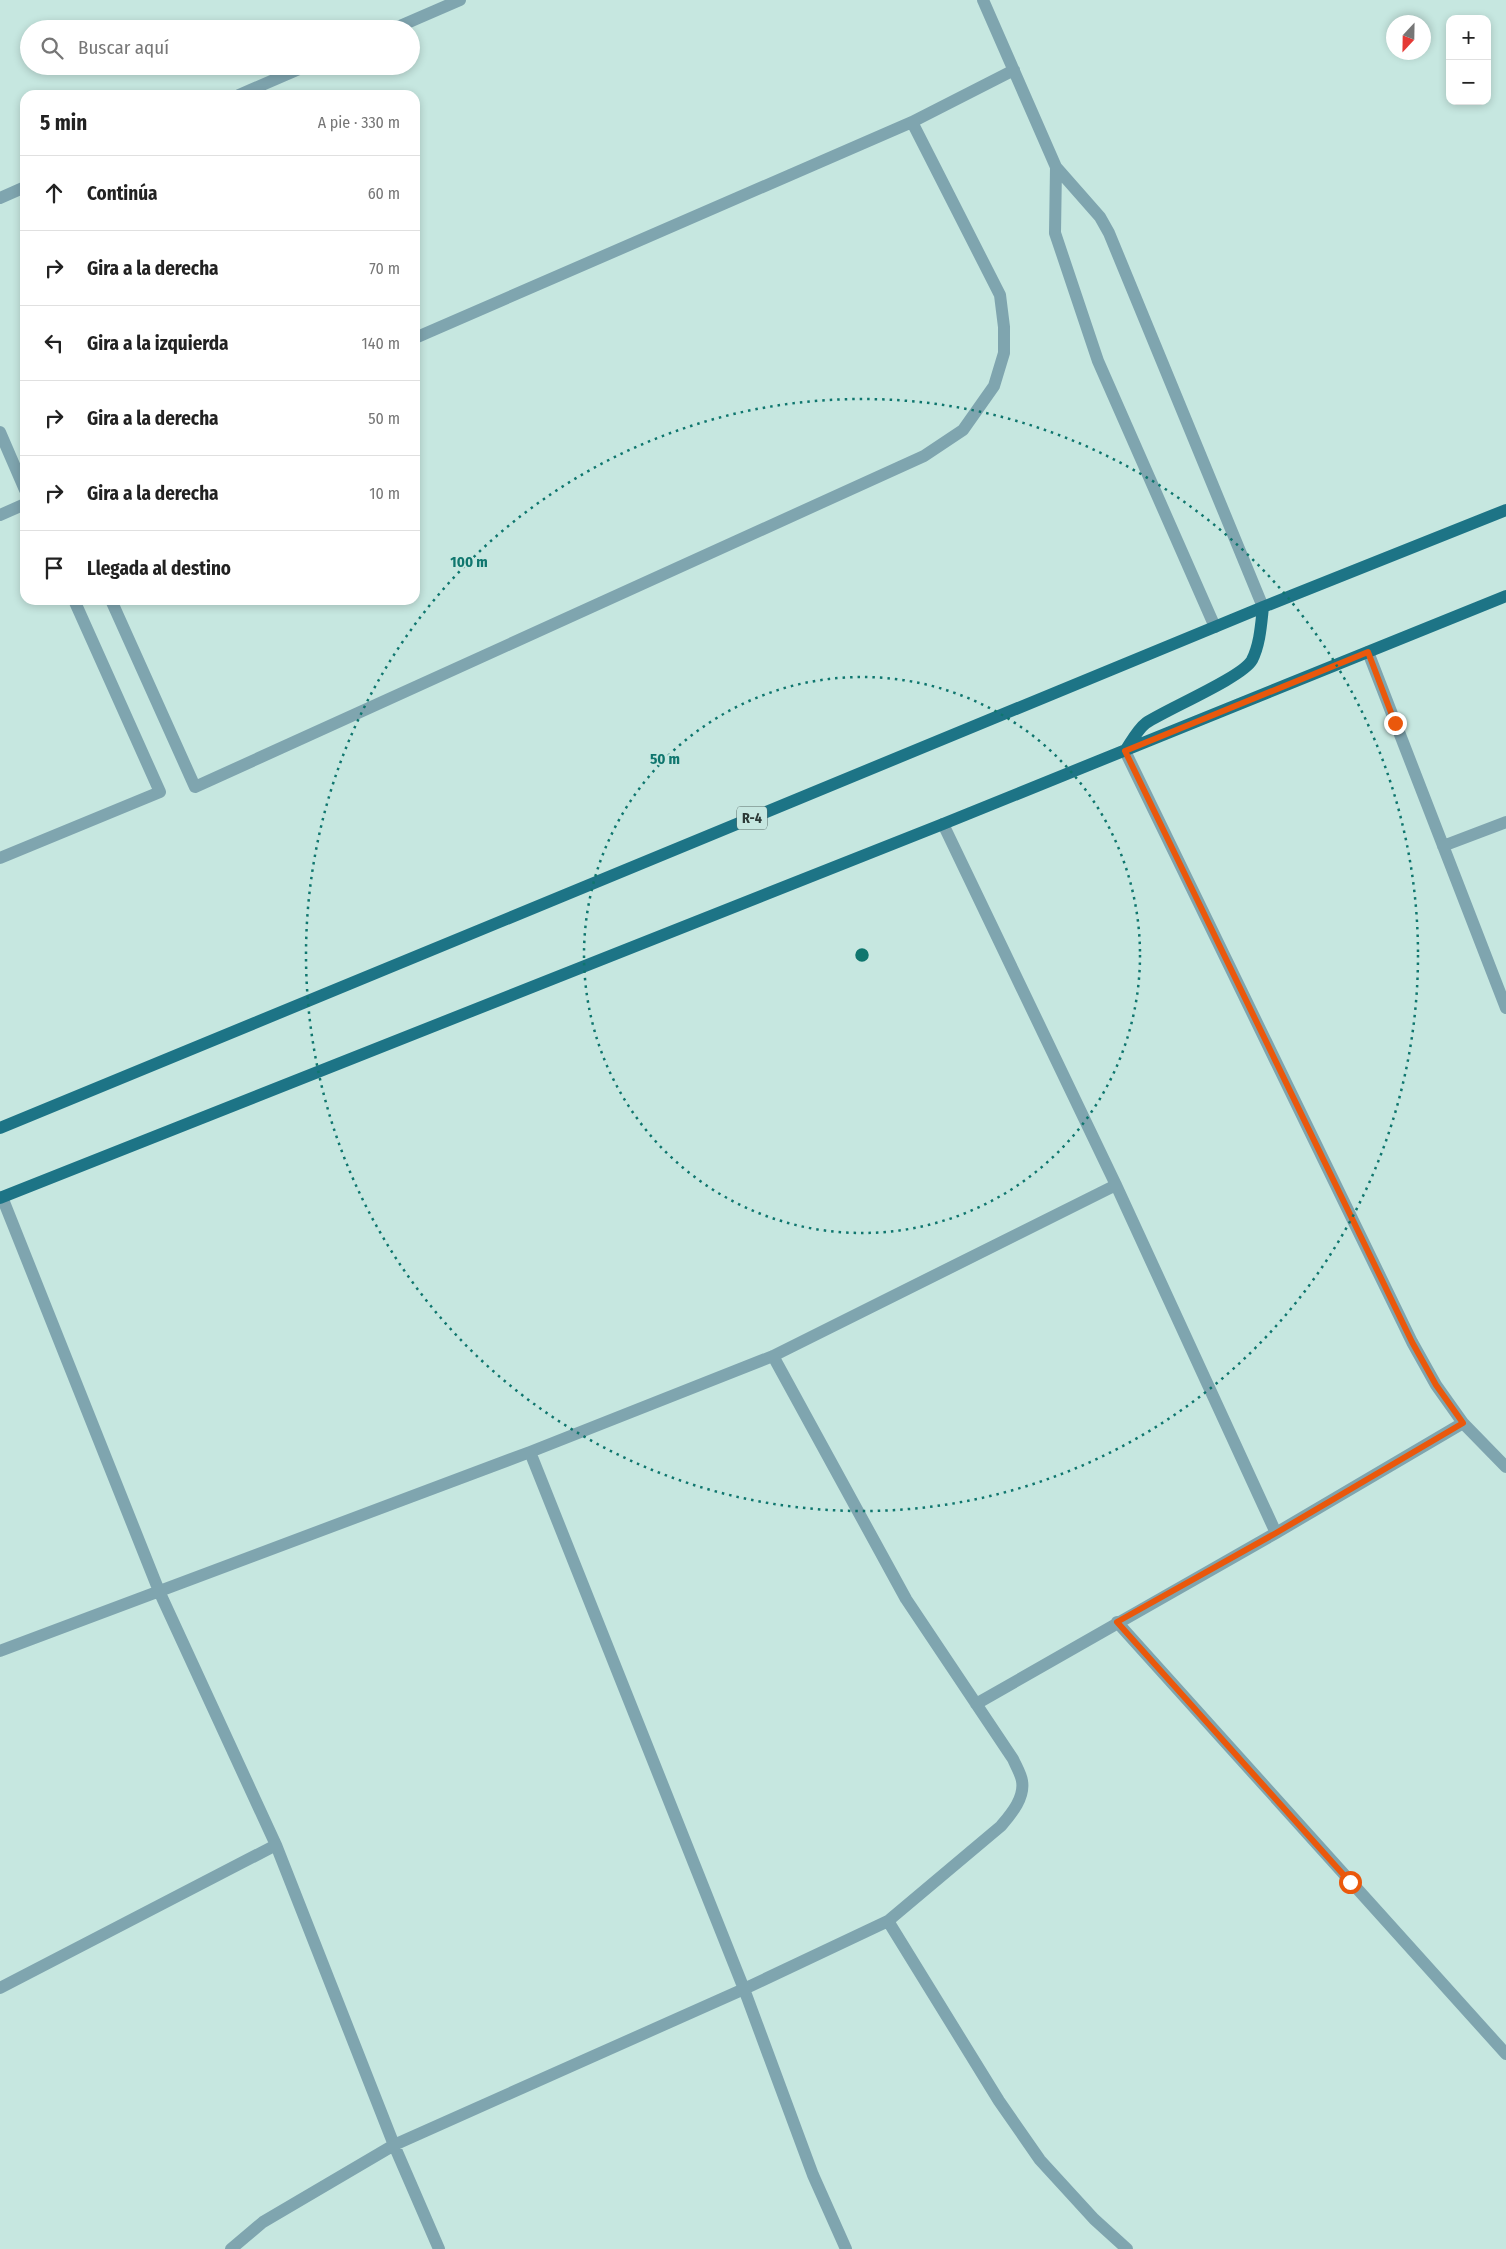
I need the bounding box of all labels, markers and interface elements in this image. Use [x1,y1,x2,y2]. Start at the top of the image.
north arrow [1386,15,1431,60]
map controls [1446,15,1491,105]
button: + [1446,15,1491,60]
search box [20,20,420,75]
icon: search [38,34,66,62]
text: Buscar aquí [78,36,169,59]
button: − [1446,60,1491,105]
text: 5 min [40,110,87,136]
text: A pie · 330 m [318,113,400,132]
icon: ahead [40,179,68,207]
text: Continúa [87,182,158,205]
text: 60 m [368,184,400,203]
icon: right [40,254,68,282]
text: Gira a la derecha [87,257,219,280]
text: 70 m [369,259,400,278]
icon: left [40,329,68,357]
text: Gira a la izquierda [87,332,229,355]
text: 140 m [362,334,400,353]
icon: right [40,404,68,432]
text: Gira a la derecha [87,407,219,430]
text: 50 m [368,409,400,428]
icon: right [40,479,68,507]
text: Gira a la derecha [87,482,219,505]
text: 10 m [369,484,400,503]
text: 100 m [450,553,488,571]
icon: arrive [40,554,68,582]
text: Llegada al destino [87,557,231,580]
route end [1384,712,1407,735]
text: 50 m [650,750,680,768]
road number: R-4 [737,806,767,830]
centre of rings [853,946,871,964]
route start [1339,1871,1362,1894]

